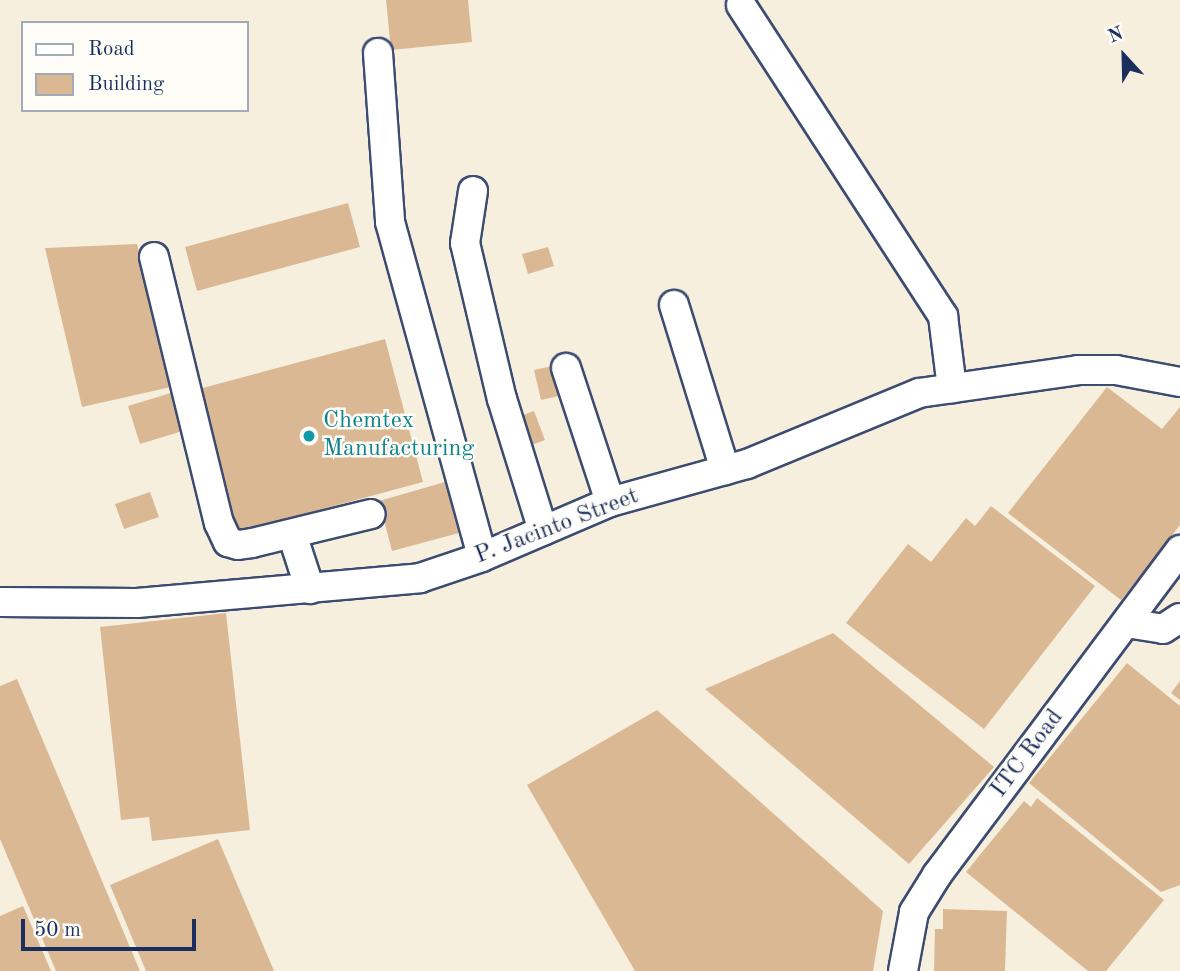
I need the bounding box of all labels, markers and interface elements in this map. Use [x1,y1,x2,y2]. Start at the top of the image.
legend [21,21,248,112]
north arrow [1089,21,1159,91]
text: N [1106,25,1126,48]
text: Road [88,39,135,60]
text: Building [88,74,164,95]
place label: Chemtex Manufacturing [323,408,474,464]
marker: Chemtex Manufacturing [301,428,317,444]
street label: P. Jacinto Street [471,483,643,571]
street label: ITC Road [986,704,1070,804]
scale bar [24,904,200,948]
text: 50 m [34,920,81,941]

